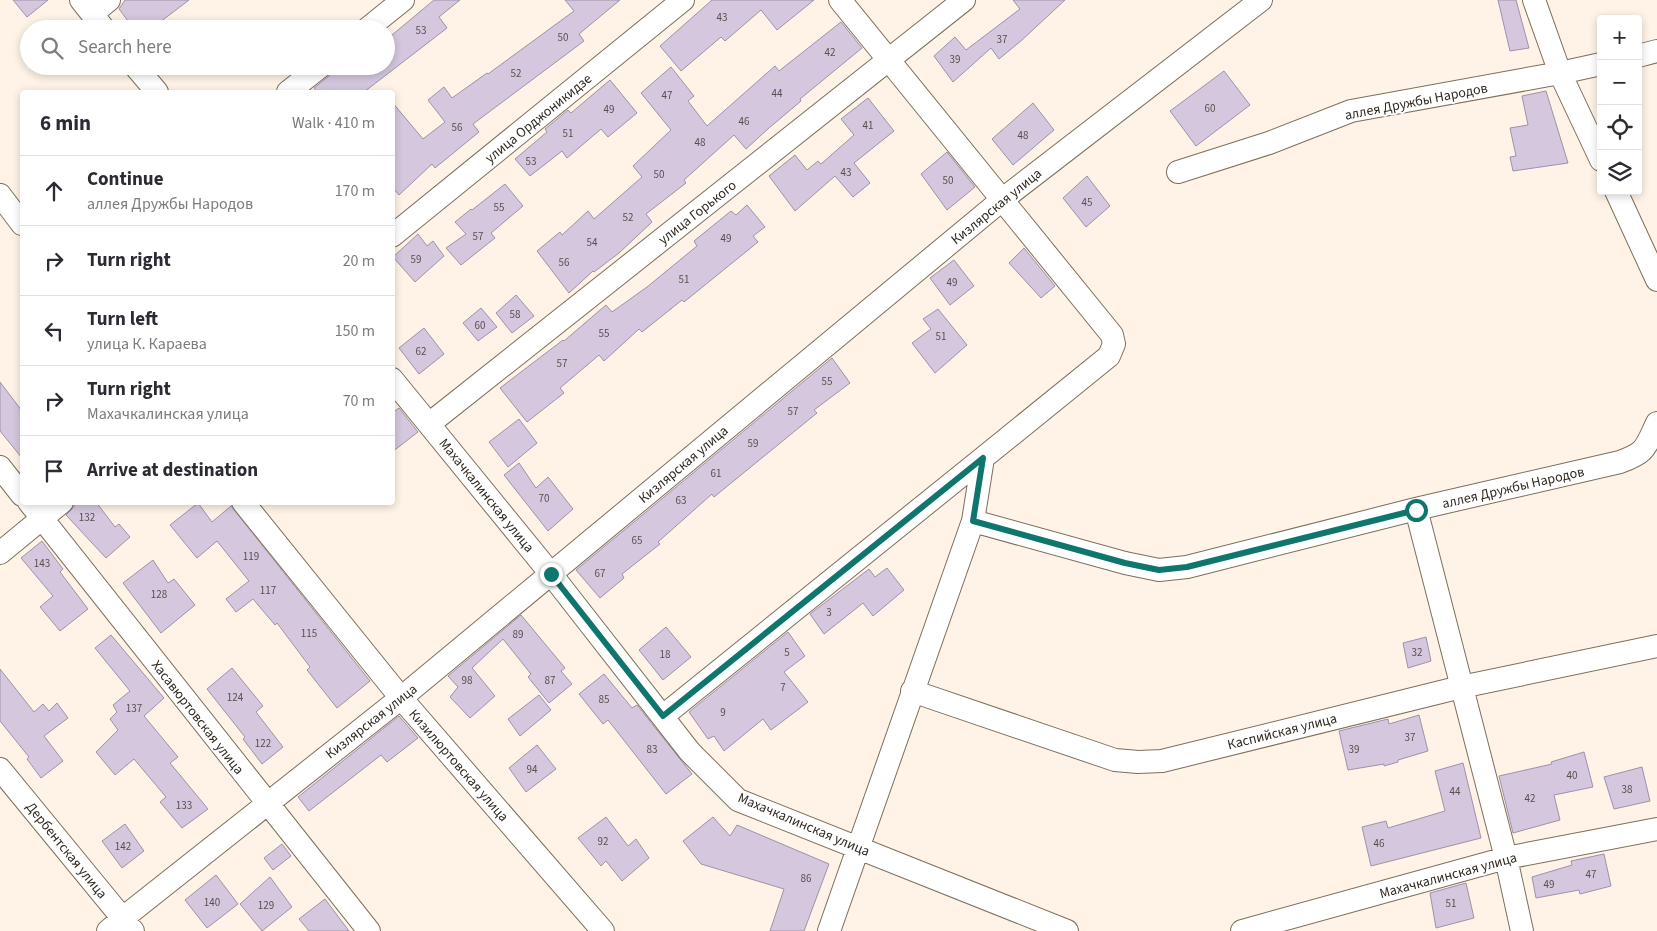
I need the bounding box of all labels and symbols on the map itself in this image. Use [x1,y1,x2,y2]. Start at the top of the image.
house number: 43 [717,10,727,25]
house number: 53 [416,23,426,38]
house number: 50 [558,30,568,45]
house number: 37 [997,32,1007,47]
house number: 42 [825,45,835,60]
house number: 39 [950,52,960,67]
house number: 52 [511,66,521,81]
street label: улица Орджоникидзе [481,69,596,168]
street label: аллея Дружбы Народов [1343,78,1489,126]
house number: 44 [772,86,783,101]
house number: 47 [662,88,672,103]
house number: 60 [1205,101,1215,116]
house number: 49 [604,102,614,117]
house number: 46 [739,114,750,129]
house number: 41 [863,118,873,133]
house number: 56 [452,120,463,135]
house number: 51 [563,126,573,141]
house number: 48 [1018,128,1029,143]
house number: 48 [695,135,706,150]
house number: 53 [526,154,536,169]
street label: Кизлярская улица [947,164,1046,250]
house number: 43 [841,165,851,180]
house number: 50 [654,167,664,182]
house number: 50 [943,173,953,188]
street label: улица Горького [654,176,741,250]
house number: 45 [1082,195,1092,210]
house number: 55 [494,200,504,215]
house number: 52 [623,210,633,225]
house number: 57 [473,229,483,244]
house number: 49 [721,231,731,246]
house number: 54 [587,235,598,250]
house number: 59 [411,252,421,267]
house number: 56 [559,255,570,270]
house number: 51 [679,272,689,287]
house number: 49 [947,275,957,290]
house number: 58 [510,307,521,322]
house number: 60 [475,318,485,333]
house number: 55 [599,326,609,341]
house number: 51 [936,329,946,344]
house number: 62 [416,344,426,359]
house number: 57 [557,356,567,371]
house number: 55 [822,374,832,389]
house number: 57 [788,404,798,419]
street label: Кизлярская улица [634,421,733,508]
street label: Махачкалинская улица [434,434,539,557]
house number: 59 [748,436,758,451]
street label: аллея Дружбы Народов [1440,462,1586,514]
house number: 61 [711,466,721,481]
house number: 70 [539,491,549,506]
house number: 63 [676,493,686,508]
route start [1405,499,1428,522]
house number: 132 [79,510,95,525]
house number: 65 [632,533,642,548]
house number: 119 [243,549,259,564]
house number: 143 [34,556,50,571]
route end [540,563,563,586]
house number: 67 [595,566,605,581]
house number: 117 [260,583,276,598]
house number: 128 [151,587,168,602]
house number: 3 [826,605,832,620]
house number: 115 [301,626,317,641]
house number: 89 [513,627,523,642]
house number: 5 [784,645,790,660]
house number: 32 [1412,645,1422,660]
house number: 18 [660,647,671,662]
street label: Хасавюртовская улица [146,656,248,779]
house number: 98 [462,673,473,688]
house number: 87 [545,673,555,688]
street label: Кизлярская улица [321,680,422,764]
house number: 7 [780,680,786,695]
house number: 124 [227,690,244,705]
house number: 85 [599,692,609,707]
house number: 137 [126,701,142,716]
street label: Кизилюртовская улица [404,705,513,826]
house number: 9 [720,705,726,720]
street label: Каспийская улица [1225,709,1339,755]
house number: 37 [1405,730,1415,745]
house number: 122 [255,736,271,751]
house number: 83 [647,742,657,757]
house number: 39 [1349,742,1359,757]
house number: 94 [527,762,538,777]
house number: 40 [1567,768,1577,783]
house number: 38 [1622,782,1633,797]
house number: 44 [1450,784,1461,799]
street label: Махачкалинская улица [735,788,873,862]
house number: 42 [1525,791,1535,806]
street label: Дербентская улица [21,798,112,903]
house number: 133 [176,798,192,813]
house number: 92 [598,834,608,849]
house number: 46 [1374,836,1385,851]
house number: 142 [115,839,131,854]
street label: Махачкалинская улица [1377,848,1519,904]
house number: 47 [1586,867,1596,882]
house number: 86 [801,871,812,886]
house number: 49 [1544,877,1554,892]
house number: 140 [204,895,220,910]
house number: 51 [1446,896,1456,911]
house number: 129 [258,898,274,913]

